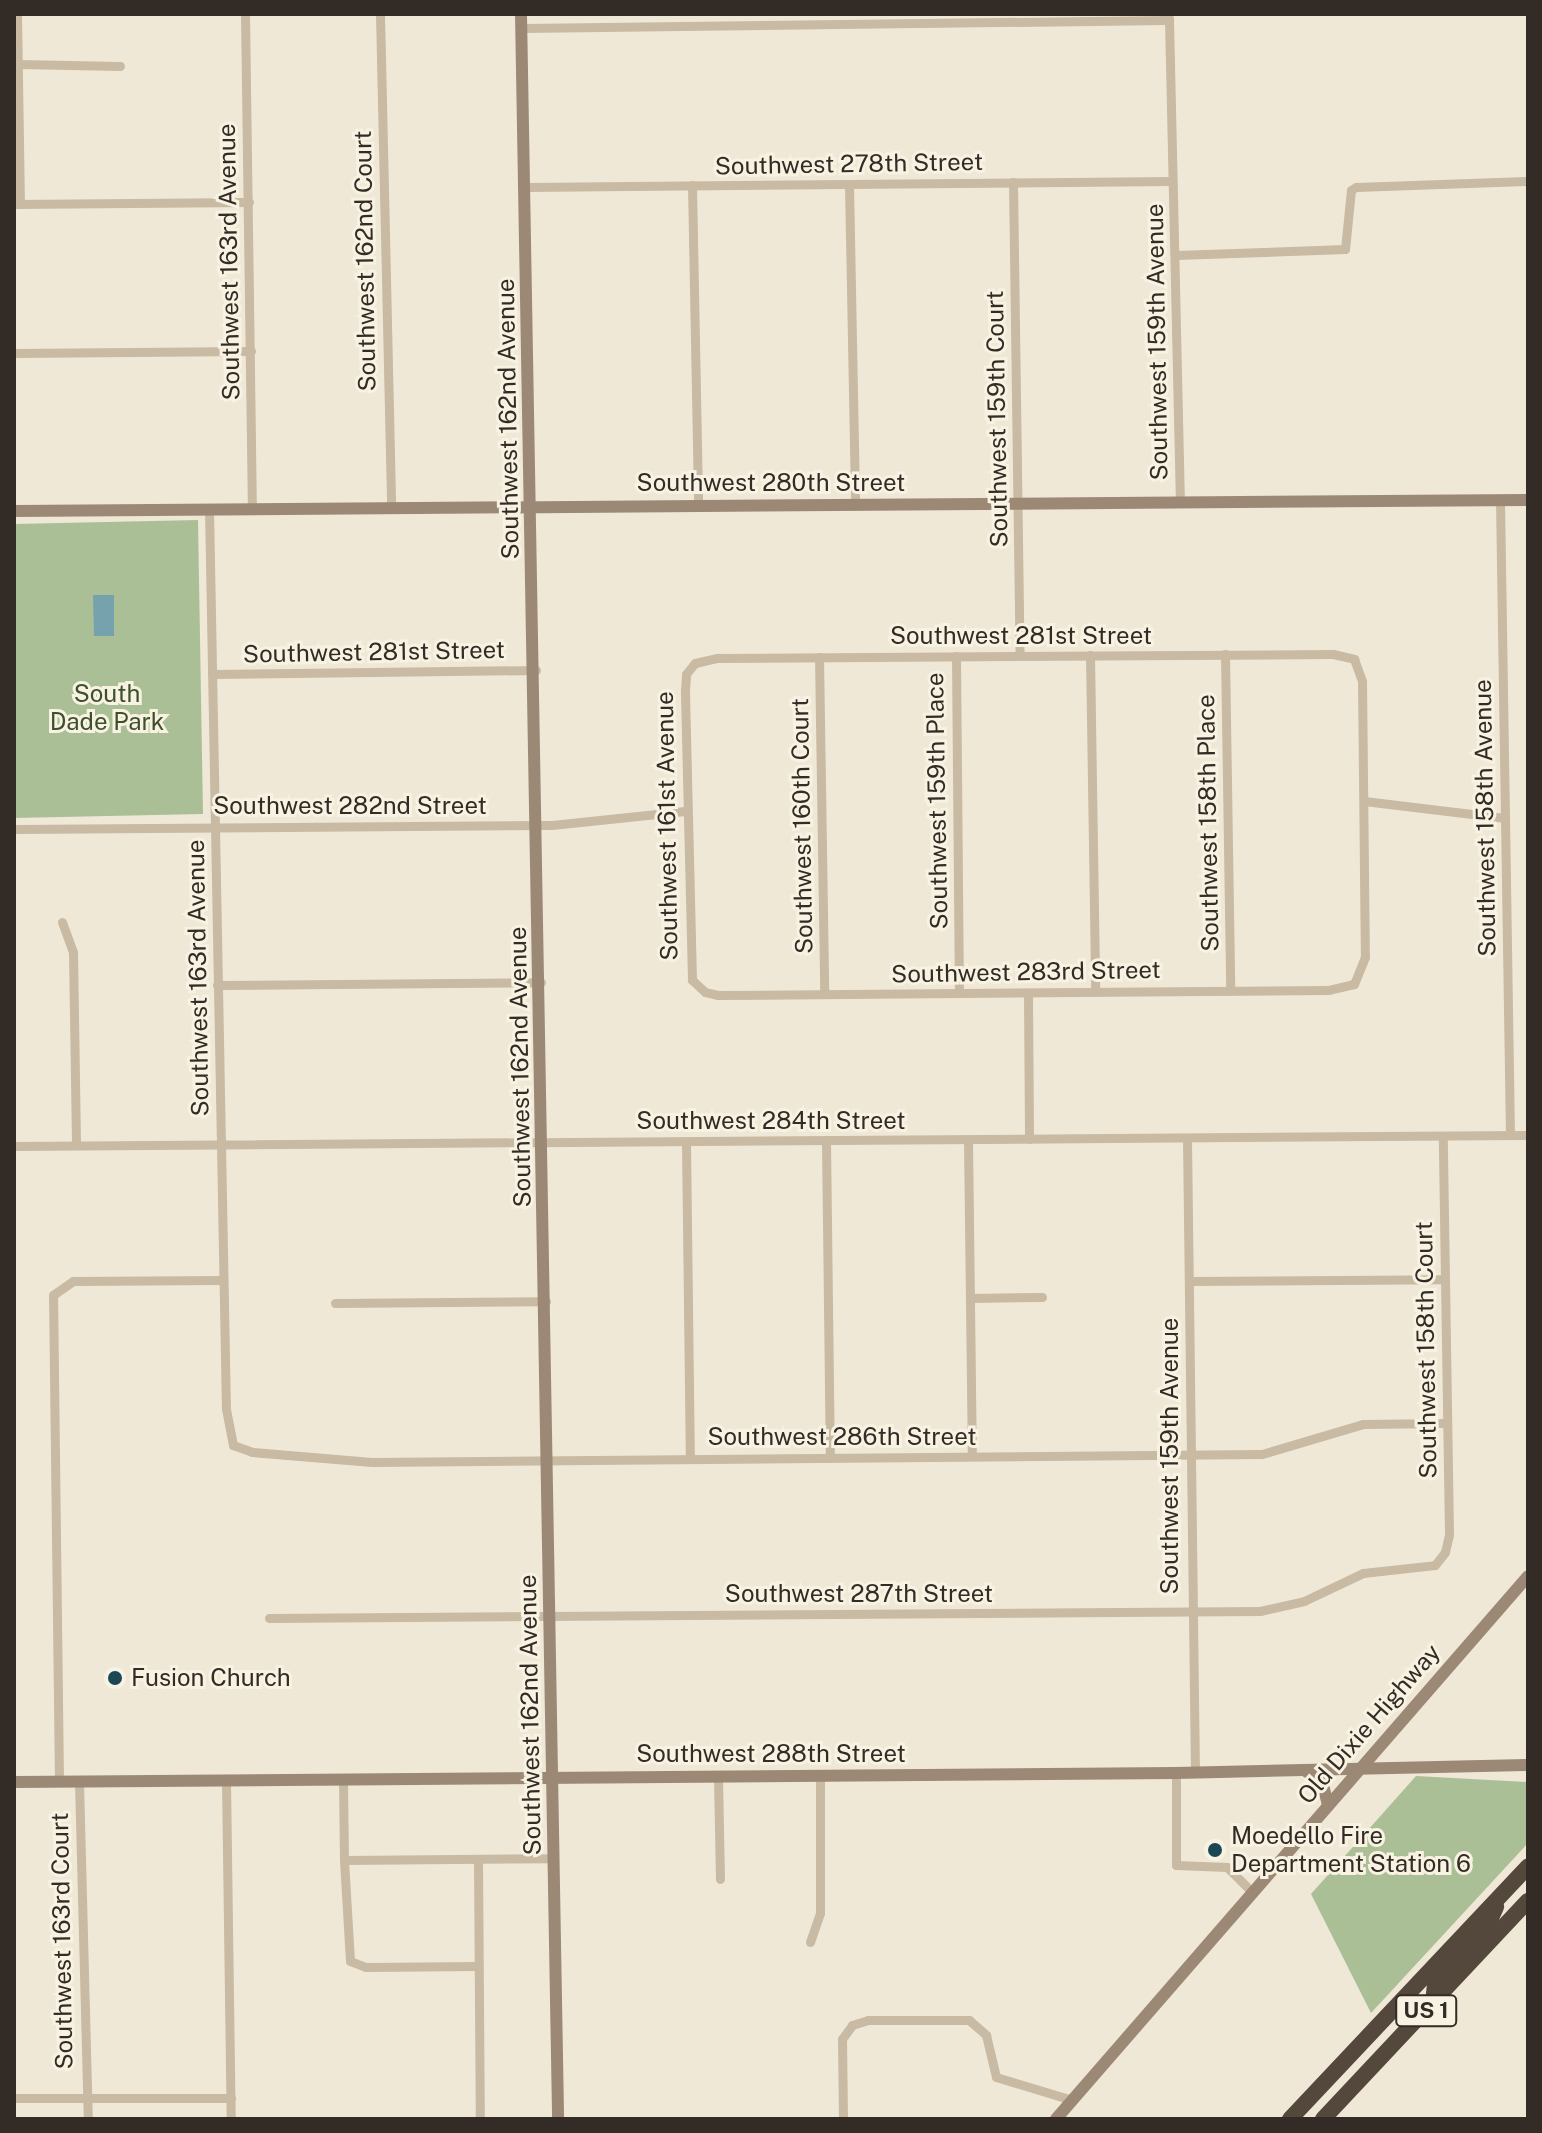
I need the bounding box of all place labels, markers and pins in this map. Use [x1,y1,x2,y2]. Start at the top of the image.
place label: Fusion Church [131,1664,291,1692]
marker: Fusion Church [106,1669,124,1687]
place label: Moedello Fire Department Station 6 [1231,1822,1471,1878]
marker: Moedello Fire Department Station 6 [1206,1841,1224,1859]

